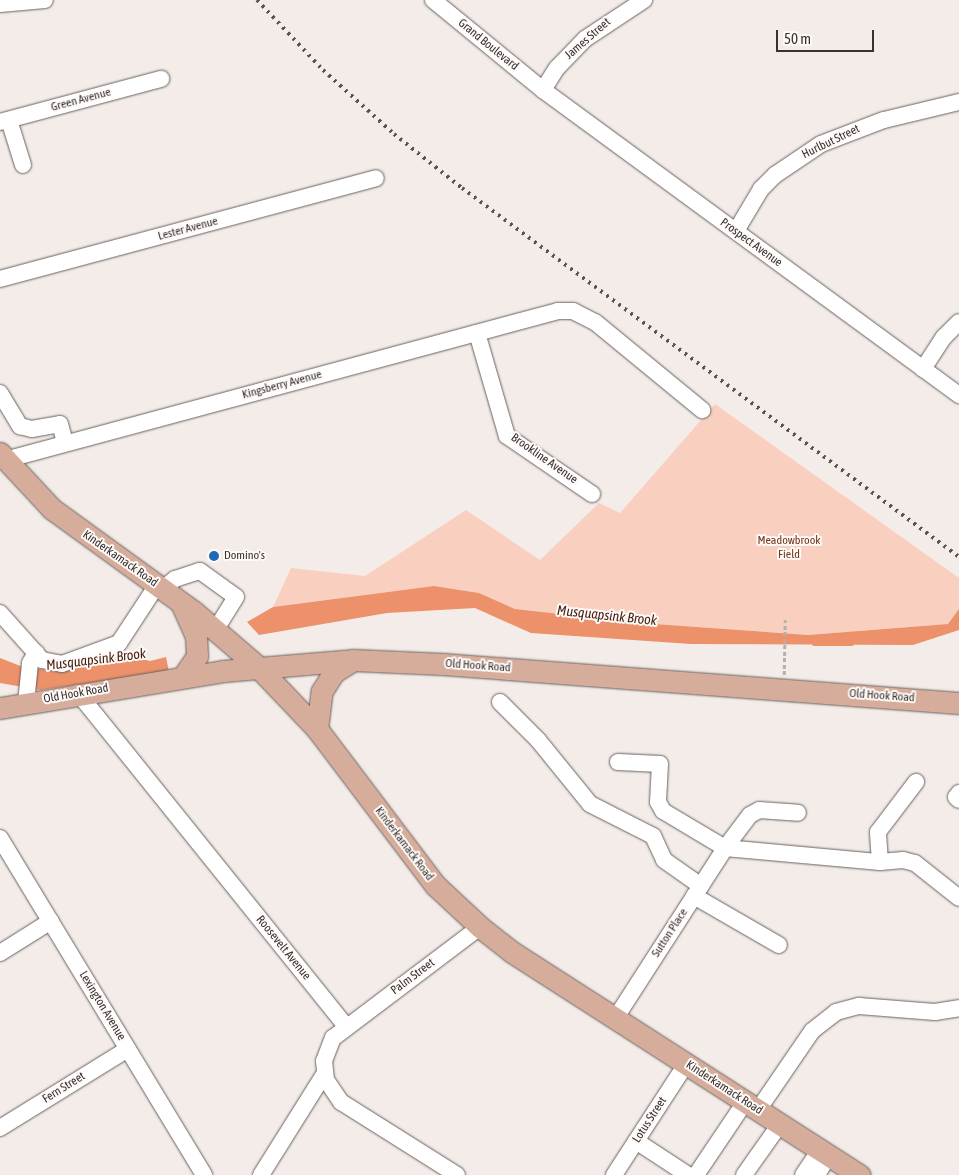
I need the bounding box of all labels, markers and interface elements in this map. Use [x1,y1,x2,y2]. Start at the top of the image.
street label: James Street [562,15,614,63]
street label: Grand Boulevard [455,16,521,74]
scale bar [779,20,876,52]
text: 50 m [784,30,811,47]
street label: Green Avenue [49,85,113,115]
street label: Hurlbut Street [800,122,862,162]
street label: Lester Avenue [156,214,220,244]
street label: Prospect Avenue [717,216,785,270]
street label: Kingsberry Avenue [241,367,323,403]
street label: Brookline Avenue [508,431,580,487]
street label: Kinderkamack Road [80,528,160,590]
park label: Meadowbrook Field [757,534,821,562]
place label: Domino's [224,549,265,563]
marker: Domino's [208,550,220,562]
water label: Musquapsink Brook [556,601,658,629]
water label: Musquapsink Brook [45,645,147,673]
street label: Old Hook Road [445,657,511,675]
street label: Old Hook Road [43,681,109,707]
street label: Old Hook Road [849,687,915,705]
street label: Kinderkamack Road [372,804,436,884]
street label: Sutton Place [649,906,691,960]
street label: Roosevelt Avenue [253,913,313,983]
street label: Palm Street [388,956,438,998]
street label: Lexington Avenue [76,969,128,1043]
street label: Kinderkamack Road [683,1058,765,1118]
street label: Fern Street [40,1069,88,1107]
street label: Lotus Street [630,1094,670,1146]

